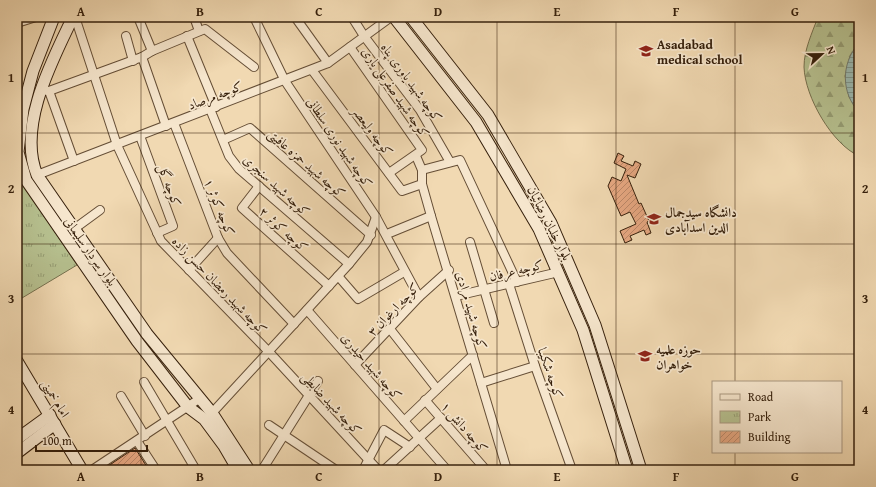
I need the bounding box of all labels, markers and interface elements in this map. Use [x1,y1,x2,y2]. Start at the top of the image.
text: A [77,2,86,21]
text: B [196,2,204,21]
text: C [315,2,323,21]
text: D [434,2,442,21]
text: E [554,2,561,21]
text: F [673,2,680,21]
text: G [791,2,799,21]
north arrow [802,34,842,74]
place label: Asadabad medical school [657,35,743,69]
street label: کوچه شهید یاوری پناه [376,39,447,126]
street label: کوچه شهید صفرعلی یاری [356,43,434,142]
school or university icon: Asadabad medical school [638,43,654,59]
text: N [822,44,840,57]
text: 1 [8,68,14,87]
text: 1 [862,68,868,87]
street label: کوچه مرصاد [185,76,245,115]
street label: کوچه شهید نوری سلطانی [302,93,377,191]
street label: کوچه ولیعصر [346,101,398,160]
street label: کوچه شهید حمزه عافیتی [264,124,350,203]
street label: کوچه شهید سنجری [239,150,314,221]
street label: کوچه گل [153,161,186,209]
street label: کوچه کوثر ۱ [199,176,240,239]
text: 2 [8,179,15,198]
text: 2 [862,179,869,198]
street label: بلوار خلبان رضائیان [523,183,577,264]
street label: کوچه کوثر ۲ [255,202,312,257]
place label: دانشگاه سیدجمال الدین اسدآبادی [665,203,737,237]
school or university icon: دانشگاه سیدجمال الدین اسدآبادی [646,211,662,227]
street label: بلوار سردار سلیمانی [60,213,122,290]
street label: کوچه شهید رمضان حسن زاده [168,232,272,339]
street label: کوچه عرفان [487,255,545,286]
street label: کوچه شهید مرادی [451,269,492,351]
street label: کوچه ارغوان ۳ [363,278,424,340]
text: 3 [8,289,14,308]
text: 3 [862,289,868,308]
street label: کوچه شهید حیدری [337,328,406,404]
place label: حوزه علمیه خواهران [656,340,701,374]
street label: کوچه شکیبا [533,345,568,401]
school or university icon: حوزه علمیه خواهران [637,348,653,364]
street label: کوچه شهید ضابطی [297,367,366,439]
street label: امام خمینی [35,375,75,422]
legend [712,381,842,453]
text: Road [748,388,774,405]
street label: کوچه دانش ۱ [437,397,493,457]
text: 4 [8,400,15,419]
text: 4 [862,400,869,419]
text: Park [748,408,772,425]
scale bar [36,427,147,453]
text: Building [748,428,791,445]
text: 100 m [42,432,72,449]
text: A [77,467,86,486]
text: B [196,467,204,486]
text: C [315,467,323,486]
text: D [434,467,442,486]
text: E [554,467,561,486]
text: F [673,467,680,486]
text: G [791,467,799,486]

